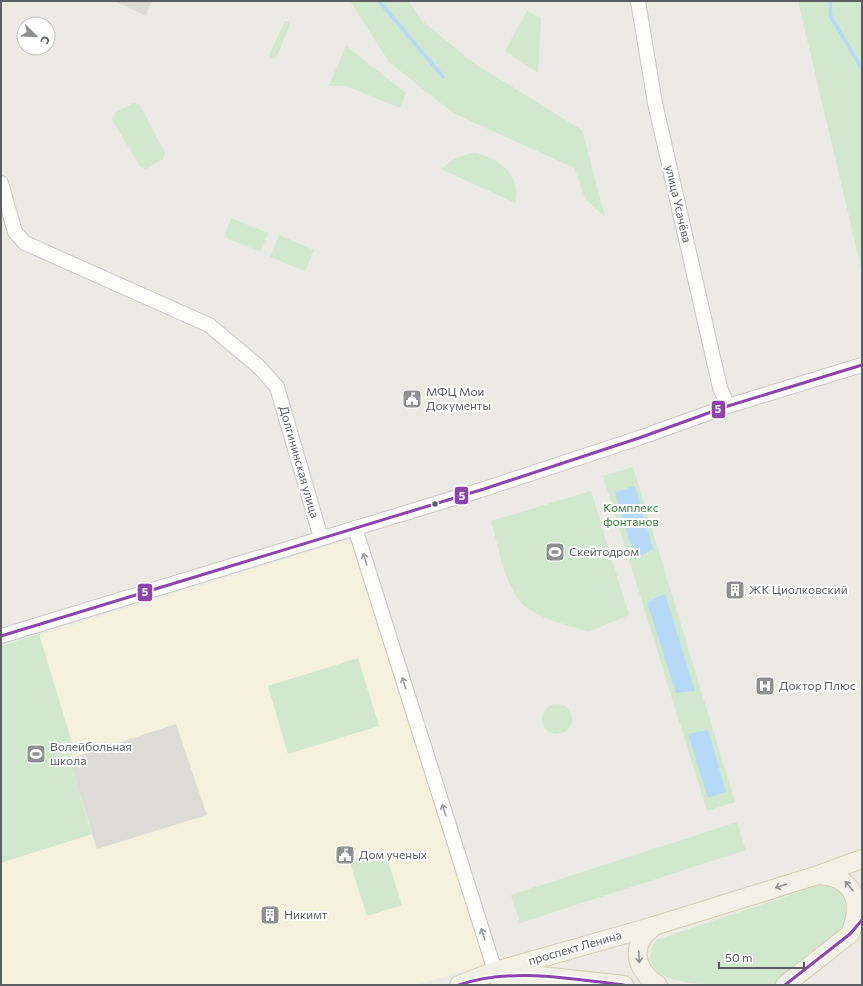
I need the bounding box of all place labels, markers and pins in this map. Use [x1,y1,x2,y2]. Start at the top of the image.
place label: МФЦ Мои Документы [426,384,491,412]
public building icon: МФЦ Мои Документы [401,388,423,410]
unlabelled marker [430,499,440,509]
sports icon: Скейтодром [544,541,566,563]
place label: Скейтодром [569,544,639,558]
building icon: ЖК Циолковский [724,579,746,601]
place label: ЖК Циолковский [749,582,848,596]
hospital icon: Доктор Плюс [754,675,776,697]
place label: Доктор Плюс [779,678,856,692]
place label: Волейбольная школа [50,739,132,767]
sports icon: Волейбольная школа [25,743,47,765]
public building icon: Дом ученых [334,844,356,866]
place label: Дом ученых [359,847,428,861]
building icon: Никимт [259,904,281,926]
place label: Никимт [284,907,328,921]

